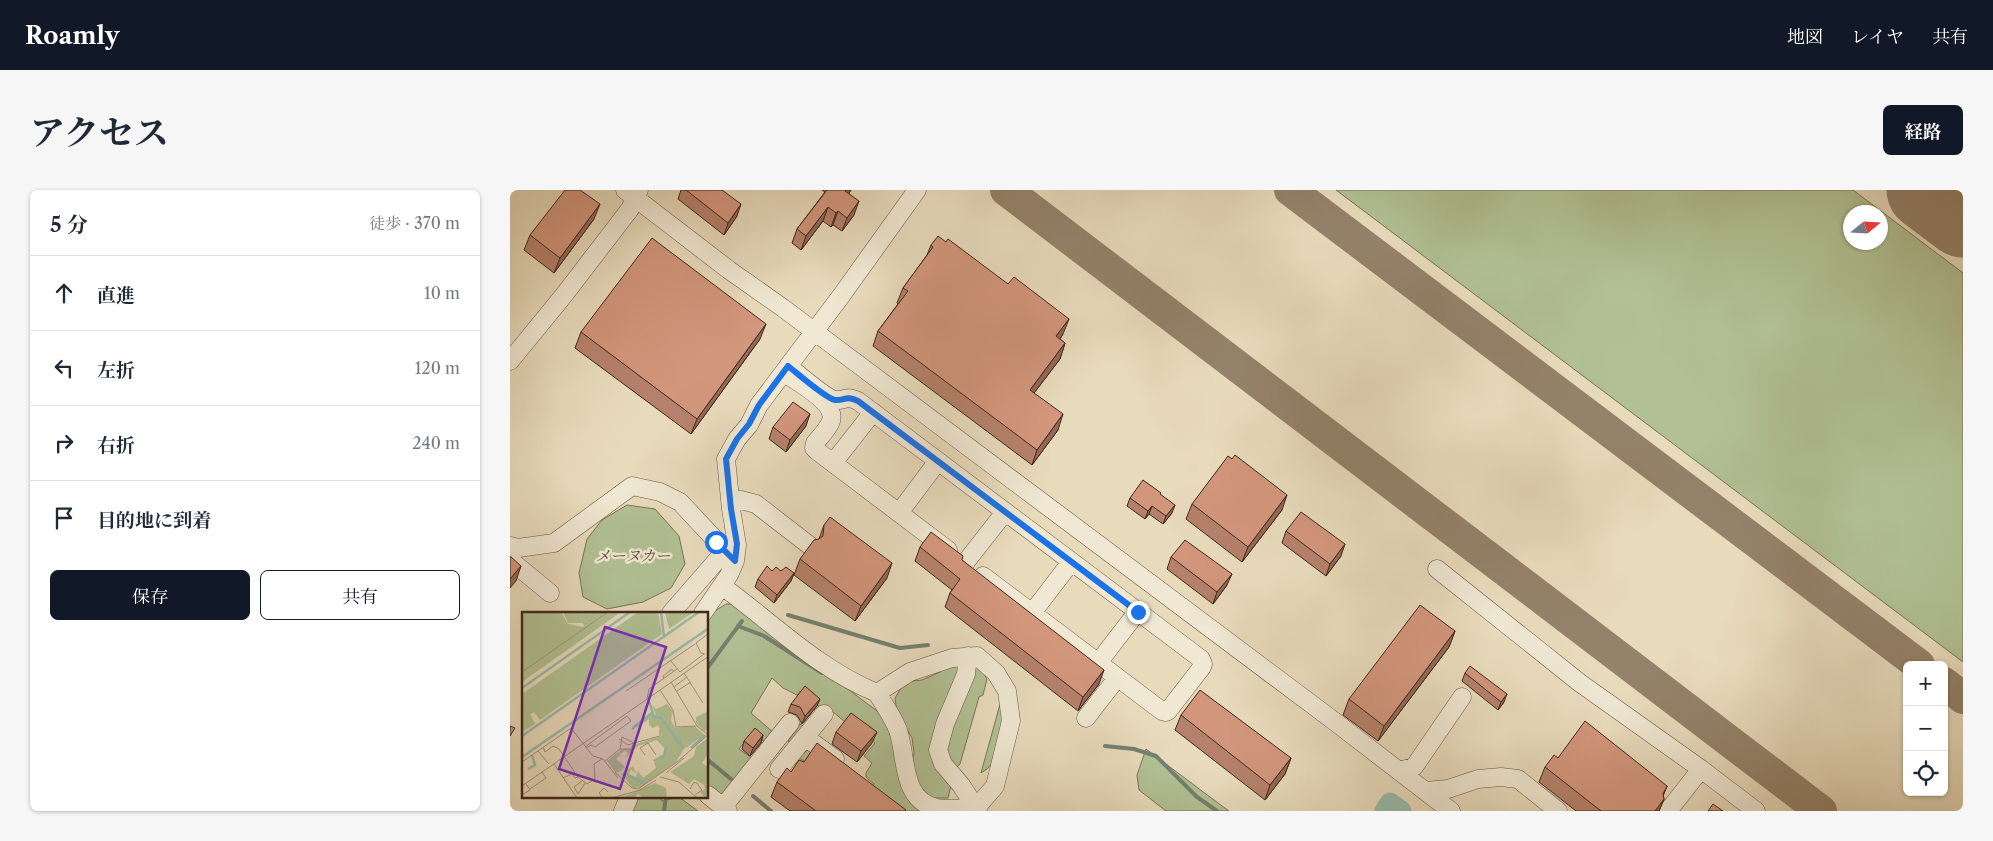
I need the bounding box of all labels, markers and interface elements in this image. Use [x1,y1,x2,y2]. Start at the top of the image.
text: Roamly [25,21,119,50]
text: 地図 [1787,26,1823,48]
text: レイヤ [1851,26,1904,48]
text: 共有 [1932,26,1968,48]
button: 経路 [1883,105,1963,155]
text: アクセス [30,111,169,154]
north arrow [1843,205,1888,250]
text: 5 分 [50,212,88,237]
text: 徒歩 · 370 m [369,213,460,233]
icon: ahead [50,279,78,307]
text: 10 m [424,283,460,303]
text: 直進 [97,284,135,307]
icon: left [50,354,78,382]
text: 120 m [415,358,460,378]
text: 左折 [97,359,135,382]
icon: right [50,429,78,457]
text: 240 m [412,433,460,453]
text: 右折 [97,434,135,457]
icon: arrive [50,504,78,532]
text: 目的地に到着 [97,509,211,532]
route start [705,531,728,554]
park label: メーヌカー [595,546,671,565]
button: 保存 [50,570,250,620]
button: 共有 [260,570,460,620]
route end [1127,601,1150,624]
inset map [522,612,709,798]
map controls [1903,661,1948,796]
button: + [1903,661,1948,706]
button: − [1903,706,1948,751]
button: locate [1903,751,1948,796]

